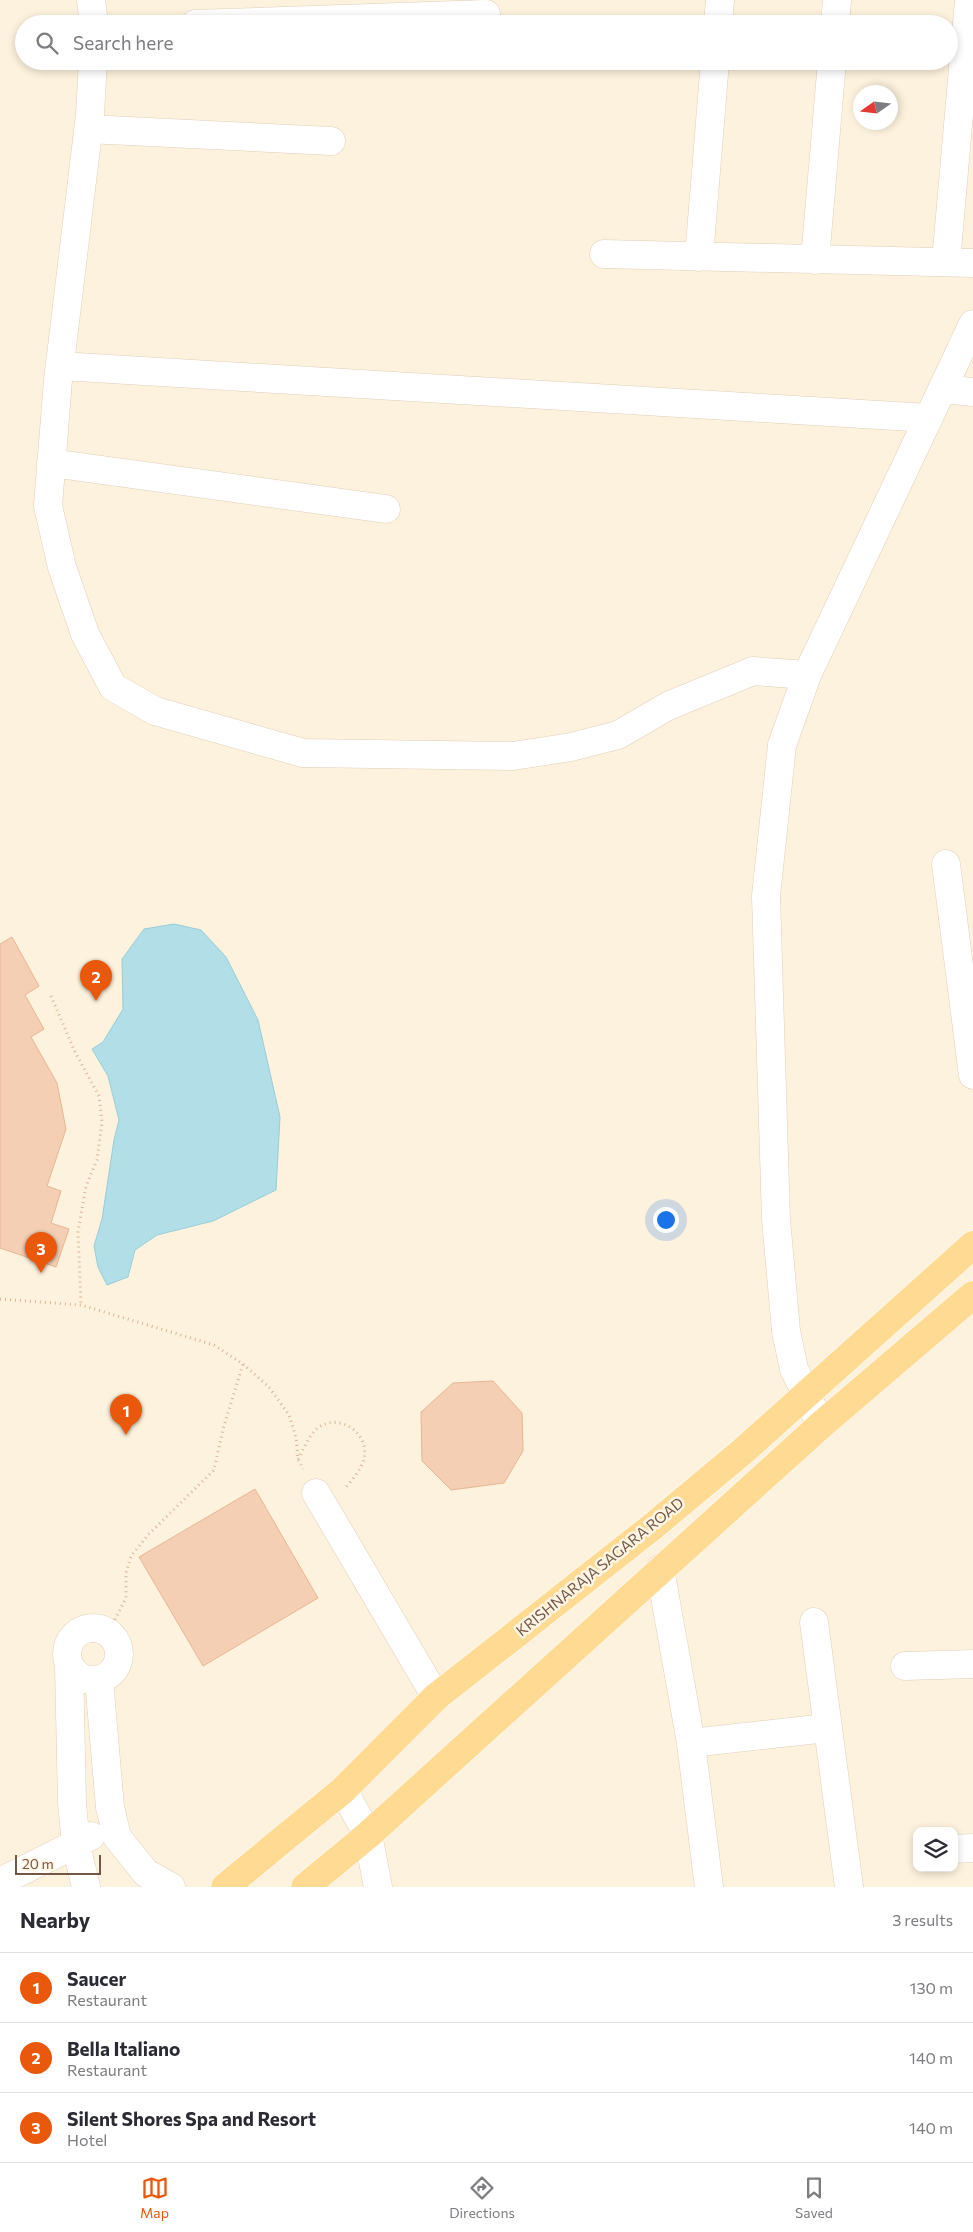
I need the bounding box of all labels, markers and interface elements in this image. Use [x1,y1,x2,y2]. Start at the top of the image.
search box [15,15,958,70]
icon: search [33,29,61,57]
text: Search here [73,31,173,54]
north arrow [853,85,898,130]
pin: 2 [80,960,112,1001]
your location [653,1207,679,1233]
pin: 3 [25,1232,57,1273]
pin: 1 [110,1394,142,1435]
street label: KRISHNARAJA SAGARA ROAD [512,1493,687,1639]
map controls [913,1827,958,1872]
button: layers [913,1827,958,1872]
scale bar [15,1852,101,1875]
text: 20 m [22,1855,54,1872]
text: Nearby [20,1907,90,1932]
text: 3 results [892,1910,953,1929]
text: Saucer [67,1967,126,1990]
text: 1 [32,1978,40,1997]
text: 130 m [910,1978,953,1997]
text: Restaurant [67,1990,147,2009]
text: Bella Italiano [67,2037,180,2060]
text: 2 [31,2048,41,2067]
text: 140 m [909,2048,953,2067]
text: Restaurant [67,2060,147,2079]
text: Silent Shores Spa and Resort [67,2107,316,2130]
text: 3 [31,2118,41,2137]
text: 140 m [909,2118,953,2137]
text: Hotel [67,2130,107,2149]
tab: Map [140,2174,169,2221]
tab: Directions [449,2174,515,2221]
tab: Saved [795,2174,833,2221]

